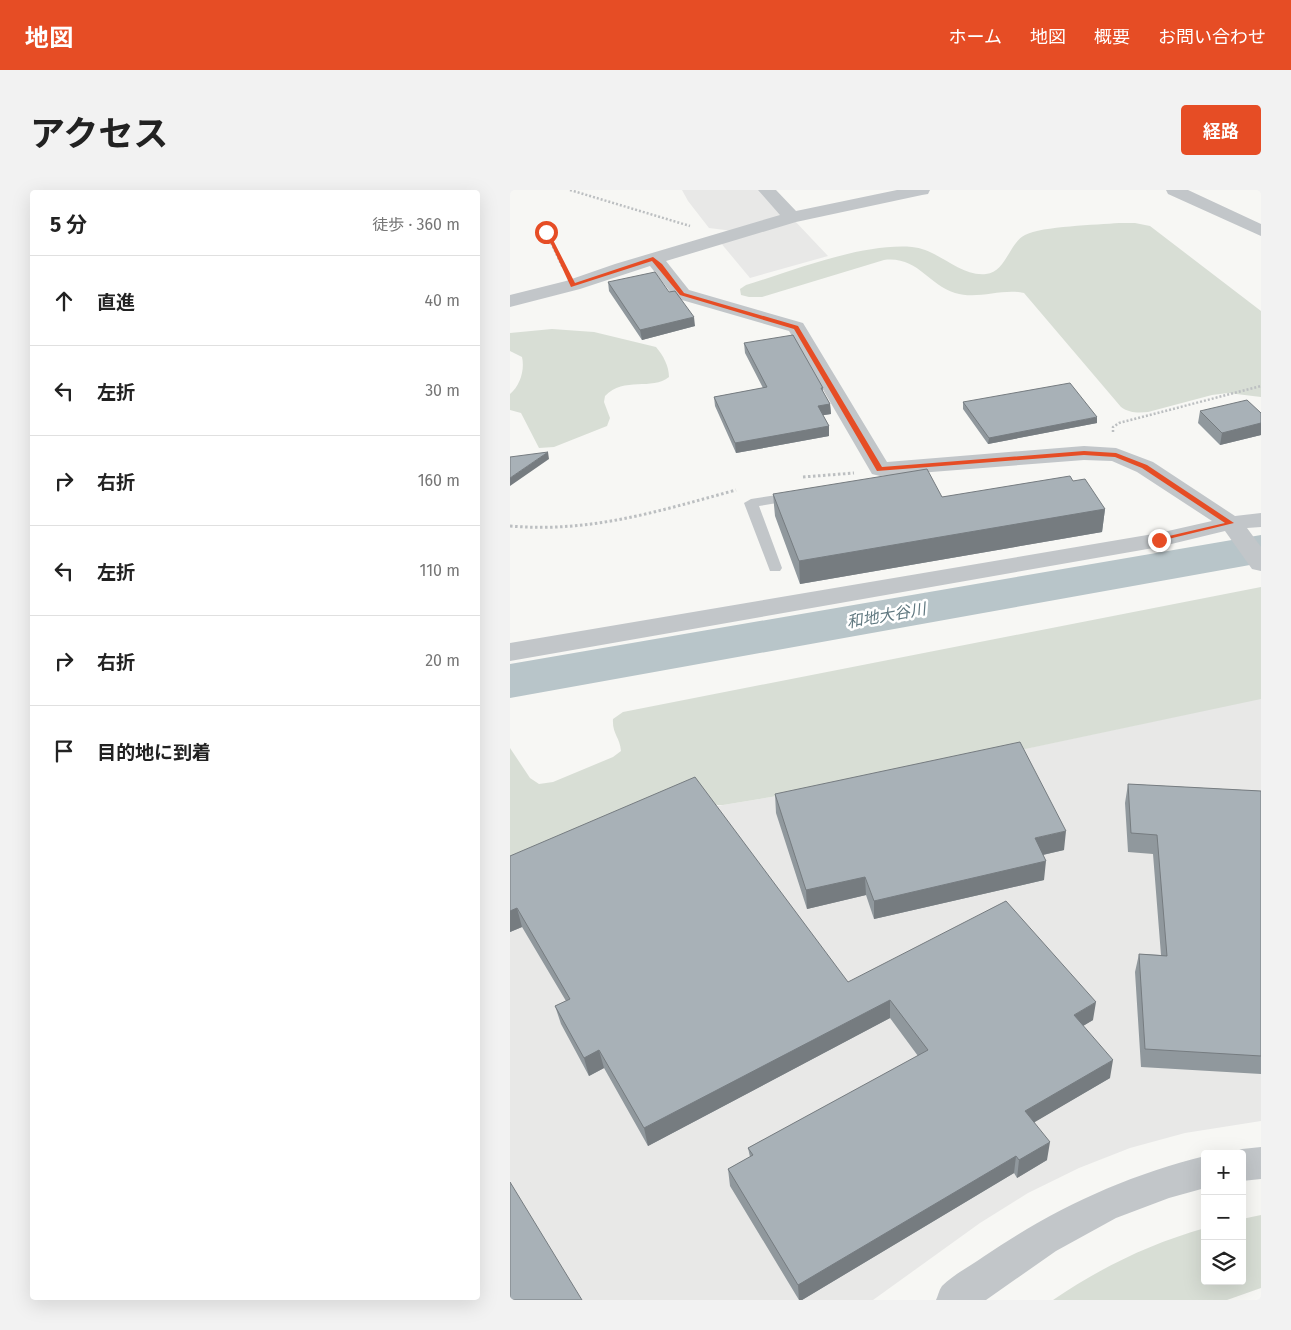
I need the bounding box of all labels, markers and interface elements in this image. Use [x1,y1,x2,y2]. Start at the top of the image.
text: 地図 [25,24,73,52]
text: ホーム [949,26,1002,48]
text: 地図 [1030,26,1066,48]
text: 概要 [1094,26,1130,48]
text: お問い合わせ [1158,26,1266,48]
button: 経路 [1181,105,1261,155]
text: アクセス [30,113,168,155]
text: 5 分 [50,212,87,238]
text: 徒歩 · 360 m [372,215,460,234]
route start [535,221,558,244]
icon: ahead [50,287,78,315]
text: 直進 [97,291,135,314]
text: 40 m [425,291,460,310]
icon: left [50,377,78,405]
text: 左折 [97,381,135,404]
text: 30 m [425,381,460,400]
icon: right [50,467,78,495]
text: 右折 [97,471,135,494]
text: 160 m [418,471,460,490]
route end [1148,529,1171,552]
icon: left [50,557,78,585]
text: 左折 [97,561,135,584]
text: 110 m [419,561,460,580]
water label: 和地大谷川 [845,599,929,632]
icon: right [50,647,78,675]
text: 右折 [97,651,135,674]
text: 20 m [425,651,460,670]
icon: arrive [50,737,78,765]
text: 目的地に到着 [97,741,211,764]
map controls [1201,1150,1246,1285]
button: + [1201,1150,1246,1195]
button: − [1201,1195,1246,1240]
button: layers [1201,1240,1246,1285]

